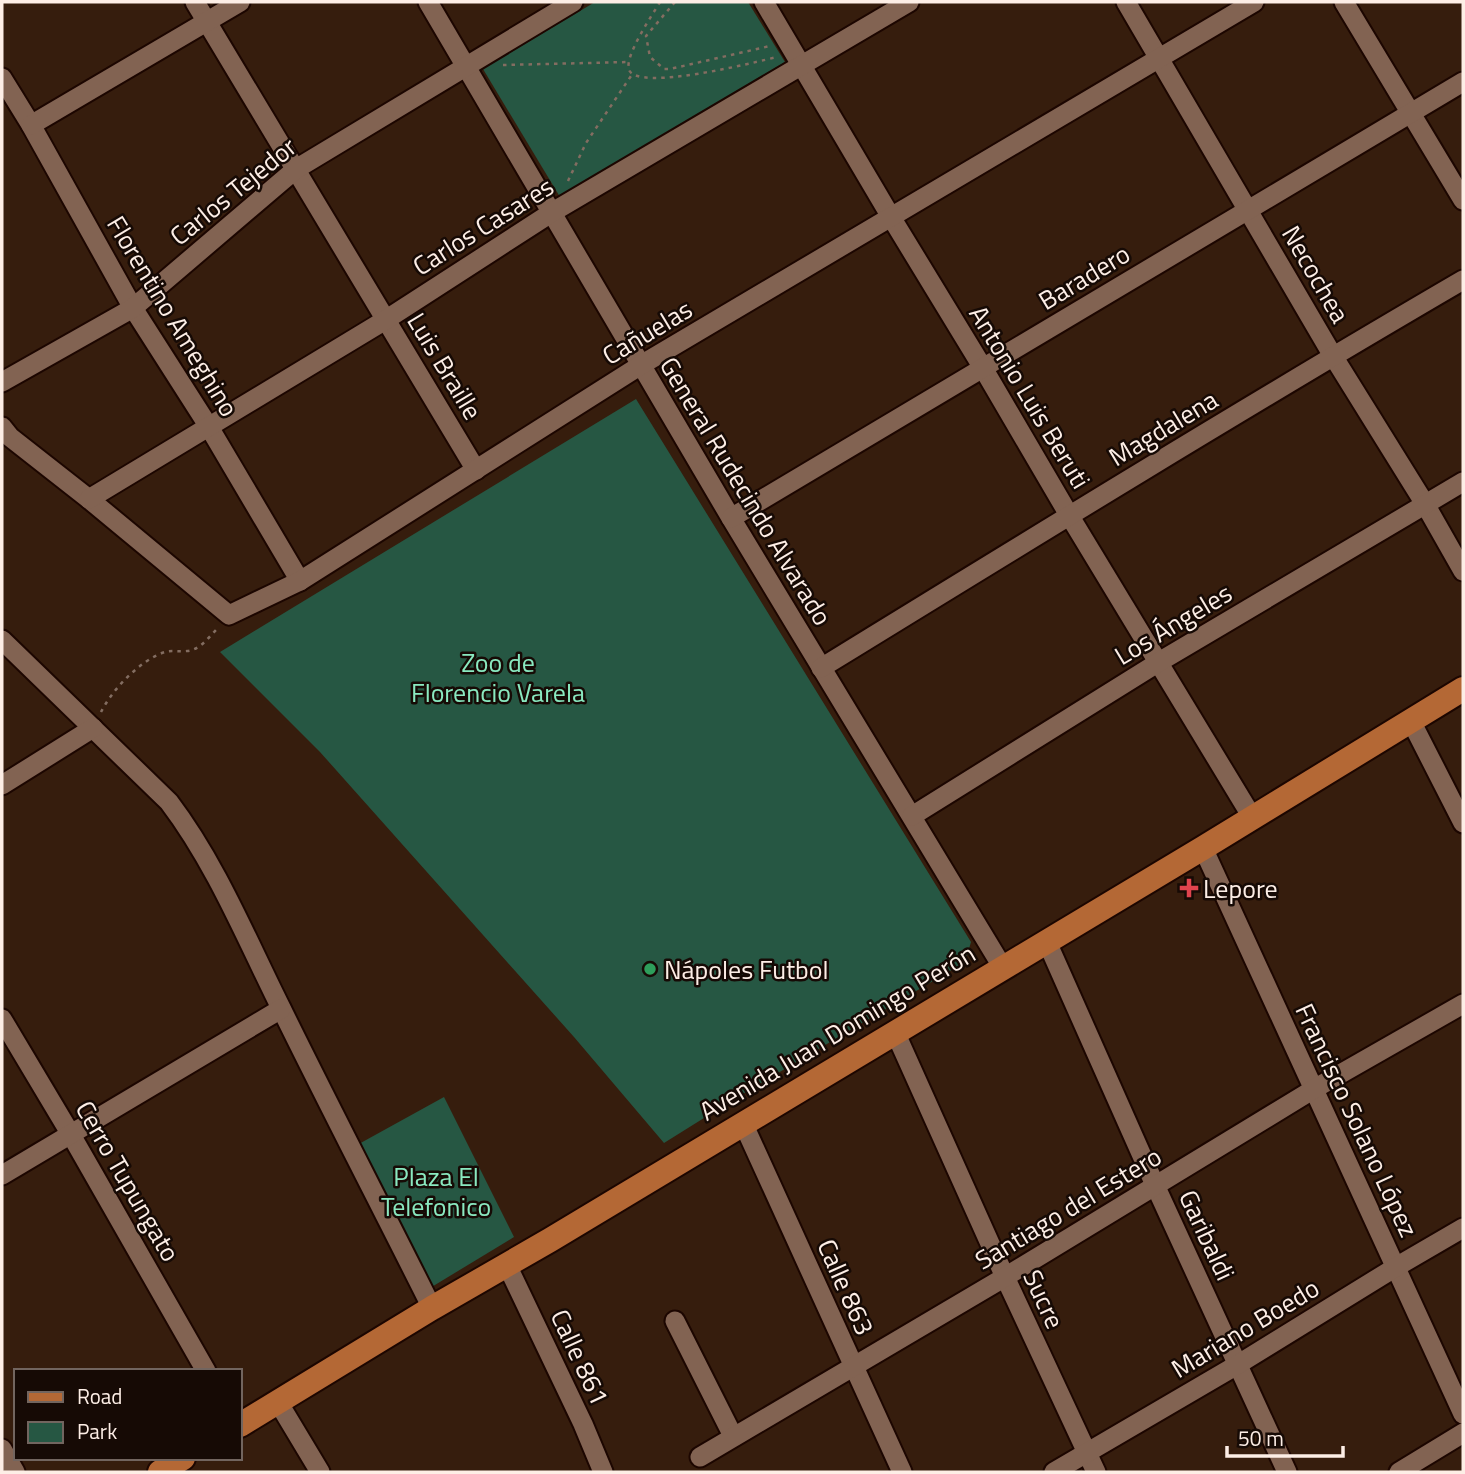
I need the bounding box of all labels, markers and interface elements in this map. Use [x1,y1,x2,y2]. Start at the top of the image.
street label: Carlos Tejedor [161,128,305,254]
street label: Carlos Casares [405,167,561,285]
street label: Florentino Ameghino [97,208,249,424]
street label: Necochea [1272,218,1360,330]
street label: Baradero [1031,234,1137,320]
street label: Cañuelas [594,290,700,374]
street label: Antonio Luis Beruti [960,298,1100,496]
street label: Luis Braille [398,305,492,427]
street label: General Rudecindo Alvarado [650,349,842,633]
street label: Magdalena [1101,380,1225,476]
street label: Los Ángeles [1107,574,1239,674]
park label: Zoo de Florencio Varela [411,643,585,712]
place label: Lepore [1203,869,1278,908]
marker: Lepore [1181,880,1197,896]
street label: Avenida Juan Domingo Perón [691,934,983,1130]
place label: Nápoles Futbol [664,950,829,989]
marker: Nápoles Futbol [642,961,658,977]
street label: Francisco Solano López [1286,997,1428,1243]
street label: Cerro Tupungato [66,1093,190,1269]
street label: Santiago del Estero [967,1137,1169,1279]
park label: Plaza El Telefonico [381,1157,491,1226]
street label: Garibaldi [1169,1183,1245,1287]
street label: Calle 863 [807,1233,885,1341]
street label: Sucre [1013,1263,1075,1335]
street label: Mariano Boedo [1164,1268,1326,1388]
street label: Calle 861 [541,1303,619,1411]
legend [14,1369,242,1460]
text: Road [77,1380,122,1412]
scale bar [1227,1414,1342,1458]
text: Park [77,1415,117,1447]
text: 50 m [1238,1422,1284,1454]

